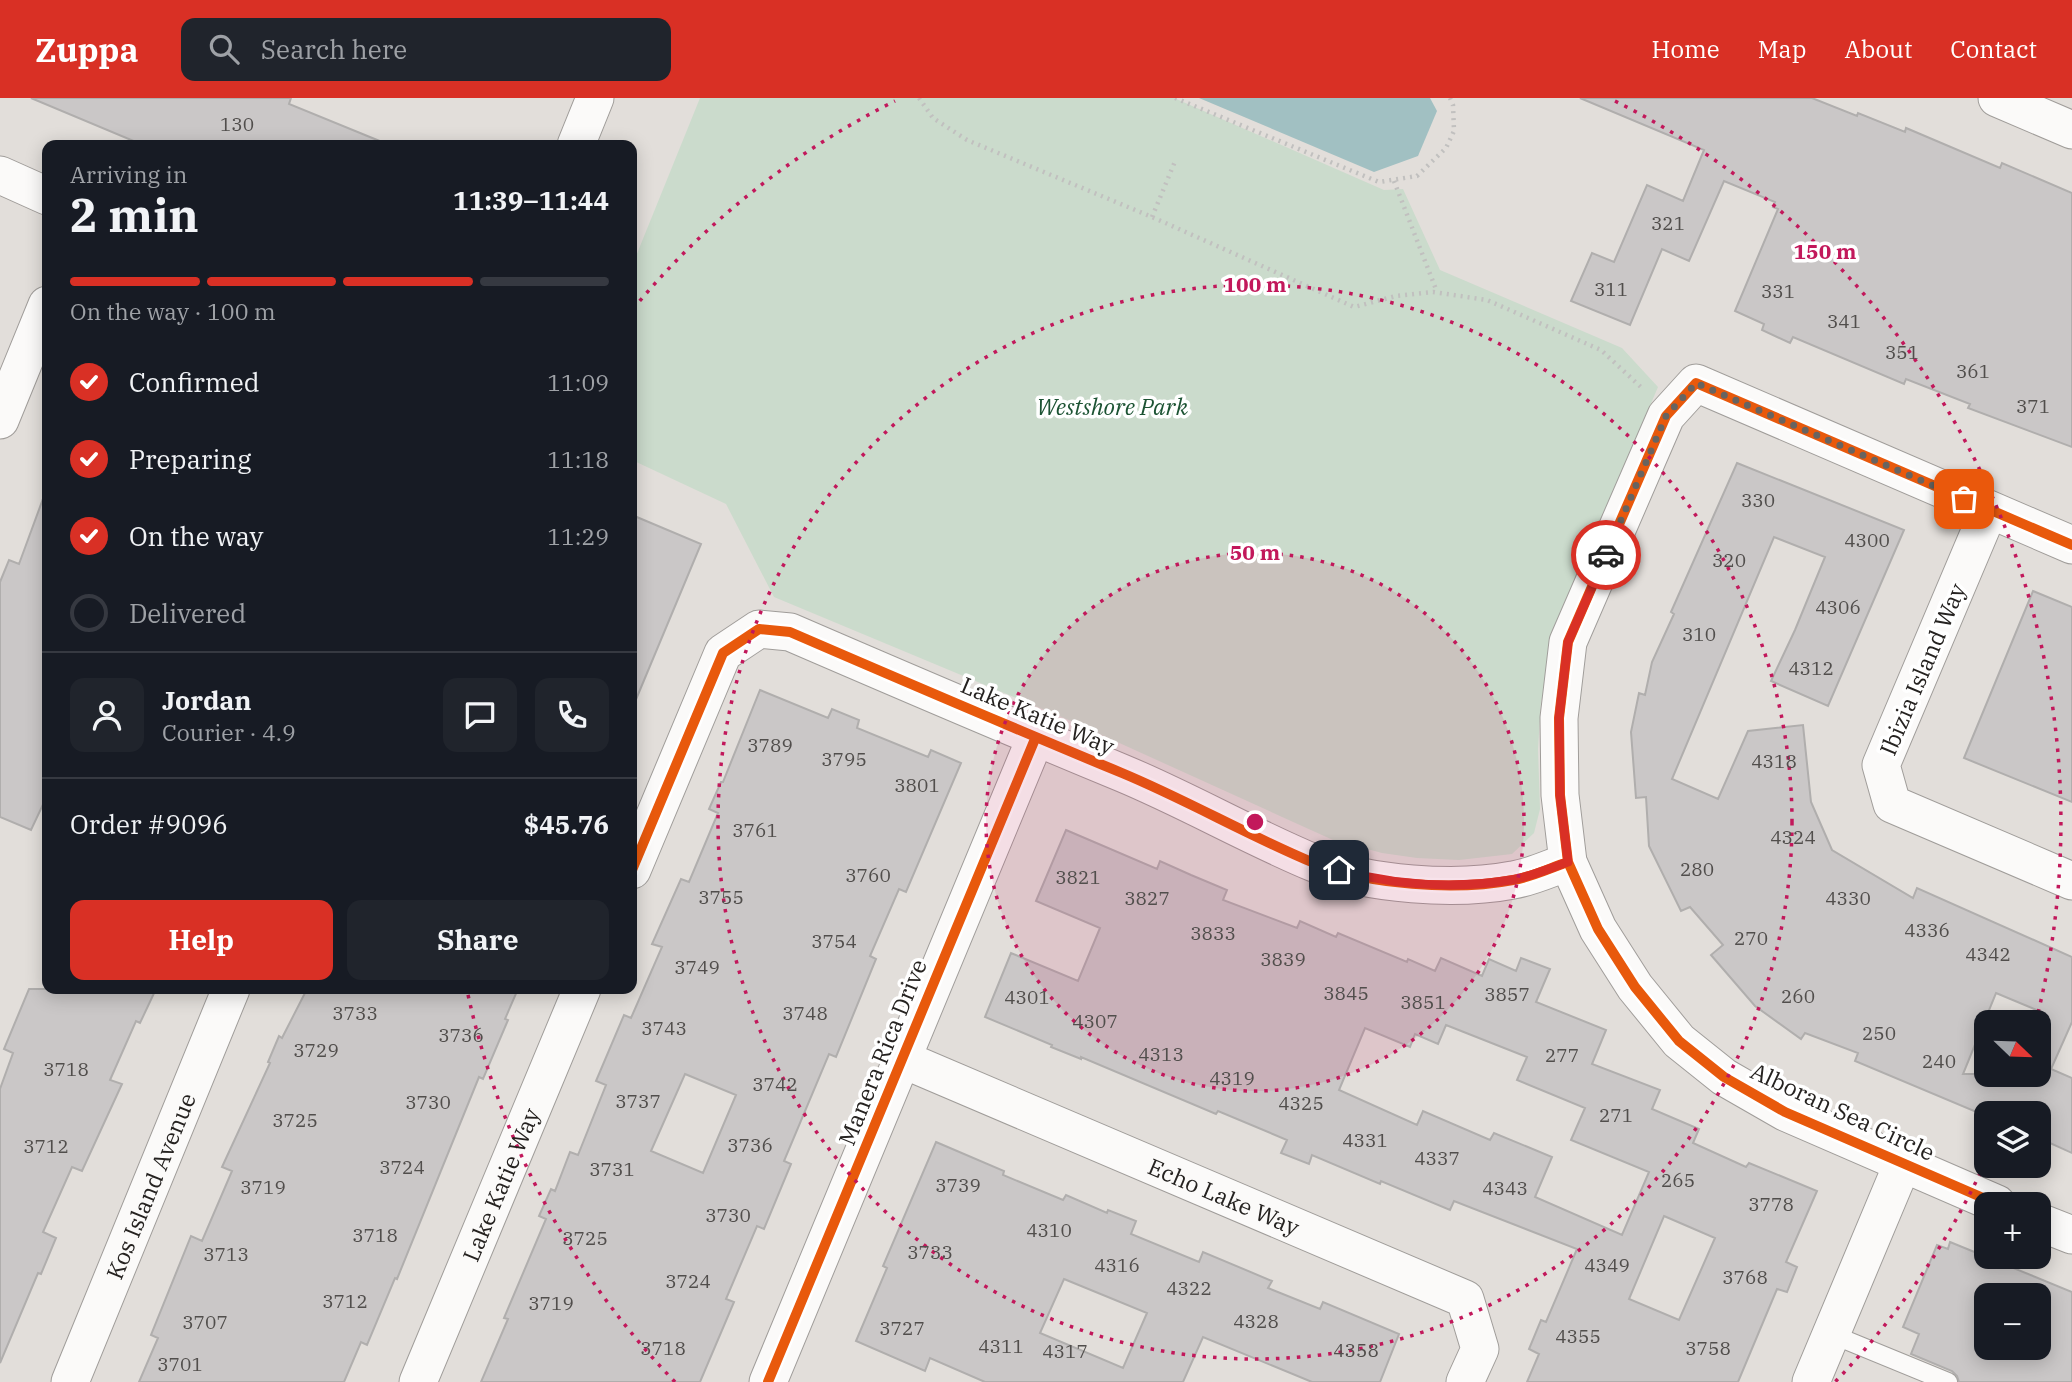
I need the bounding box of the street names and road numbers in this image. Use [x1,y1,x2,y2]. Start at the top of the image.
street label: Ibizia Island Way [1872,578,1972,760]
street label: Lake Katie Way [957,669,1120,761]
street label: Manera Rica Drive [831,955,933,1149]
street label: Alboran Sea Circle [1746,1055,1940,1167]
street label: Kos Island Avenue [99,1088,202,1284]
street label: Lake Katie Way [455,1102,546,1266]
street label: Echo Lake Way [1144,1151,1305,1242]

